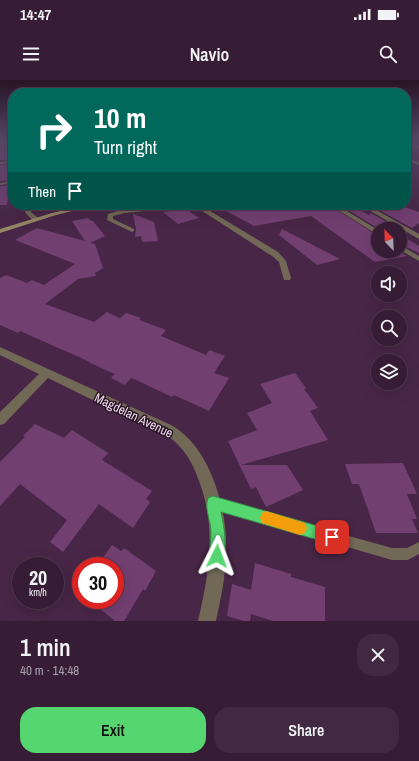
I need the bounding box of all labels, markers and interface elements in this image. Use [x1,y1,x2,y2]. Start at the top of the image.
text: 14:47 [20,4,51,25]
text: Navio [190,42,229,67]
icon: menu [20,43,42,65]
icon: search [377,43,399,65]
text: 10 m [94,99,146,137]
icon: right [28,104,80,156]
text: Turn right [94,135,157,160]
icon: arrive [64,180,86,202]
text: Then [28,181,56,202]
north arrow [371,222,407,258]
map controls [371,222,407,390]
button: sound [371,266,407,302]
button: search [371,310,407,346]
button: layers [371,354,407,390]
street label: Magdelan Avenue [92,389,176,442]
pin [315,520,349,554]
icon: arrive [321,526,343,548]
position arrow [196,535,238,577]
speed limit sign: 30 [72,557,124,609]
text: 20 [29,564,47,591]
text: km/h [29,586,47,599]
text: 1 min [20,631,71,663]
button: close [357,634,399,676]
text: 40 m · 14:48 [20,662,79,679]
button: Exit [20,707,206,753]
button: Share [214,707,399,753]

